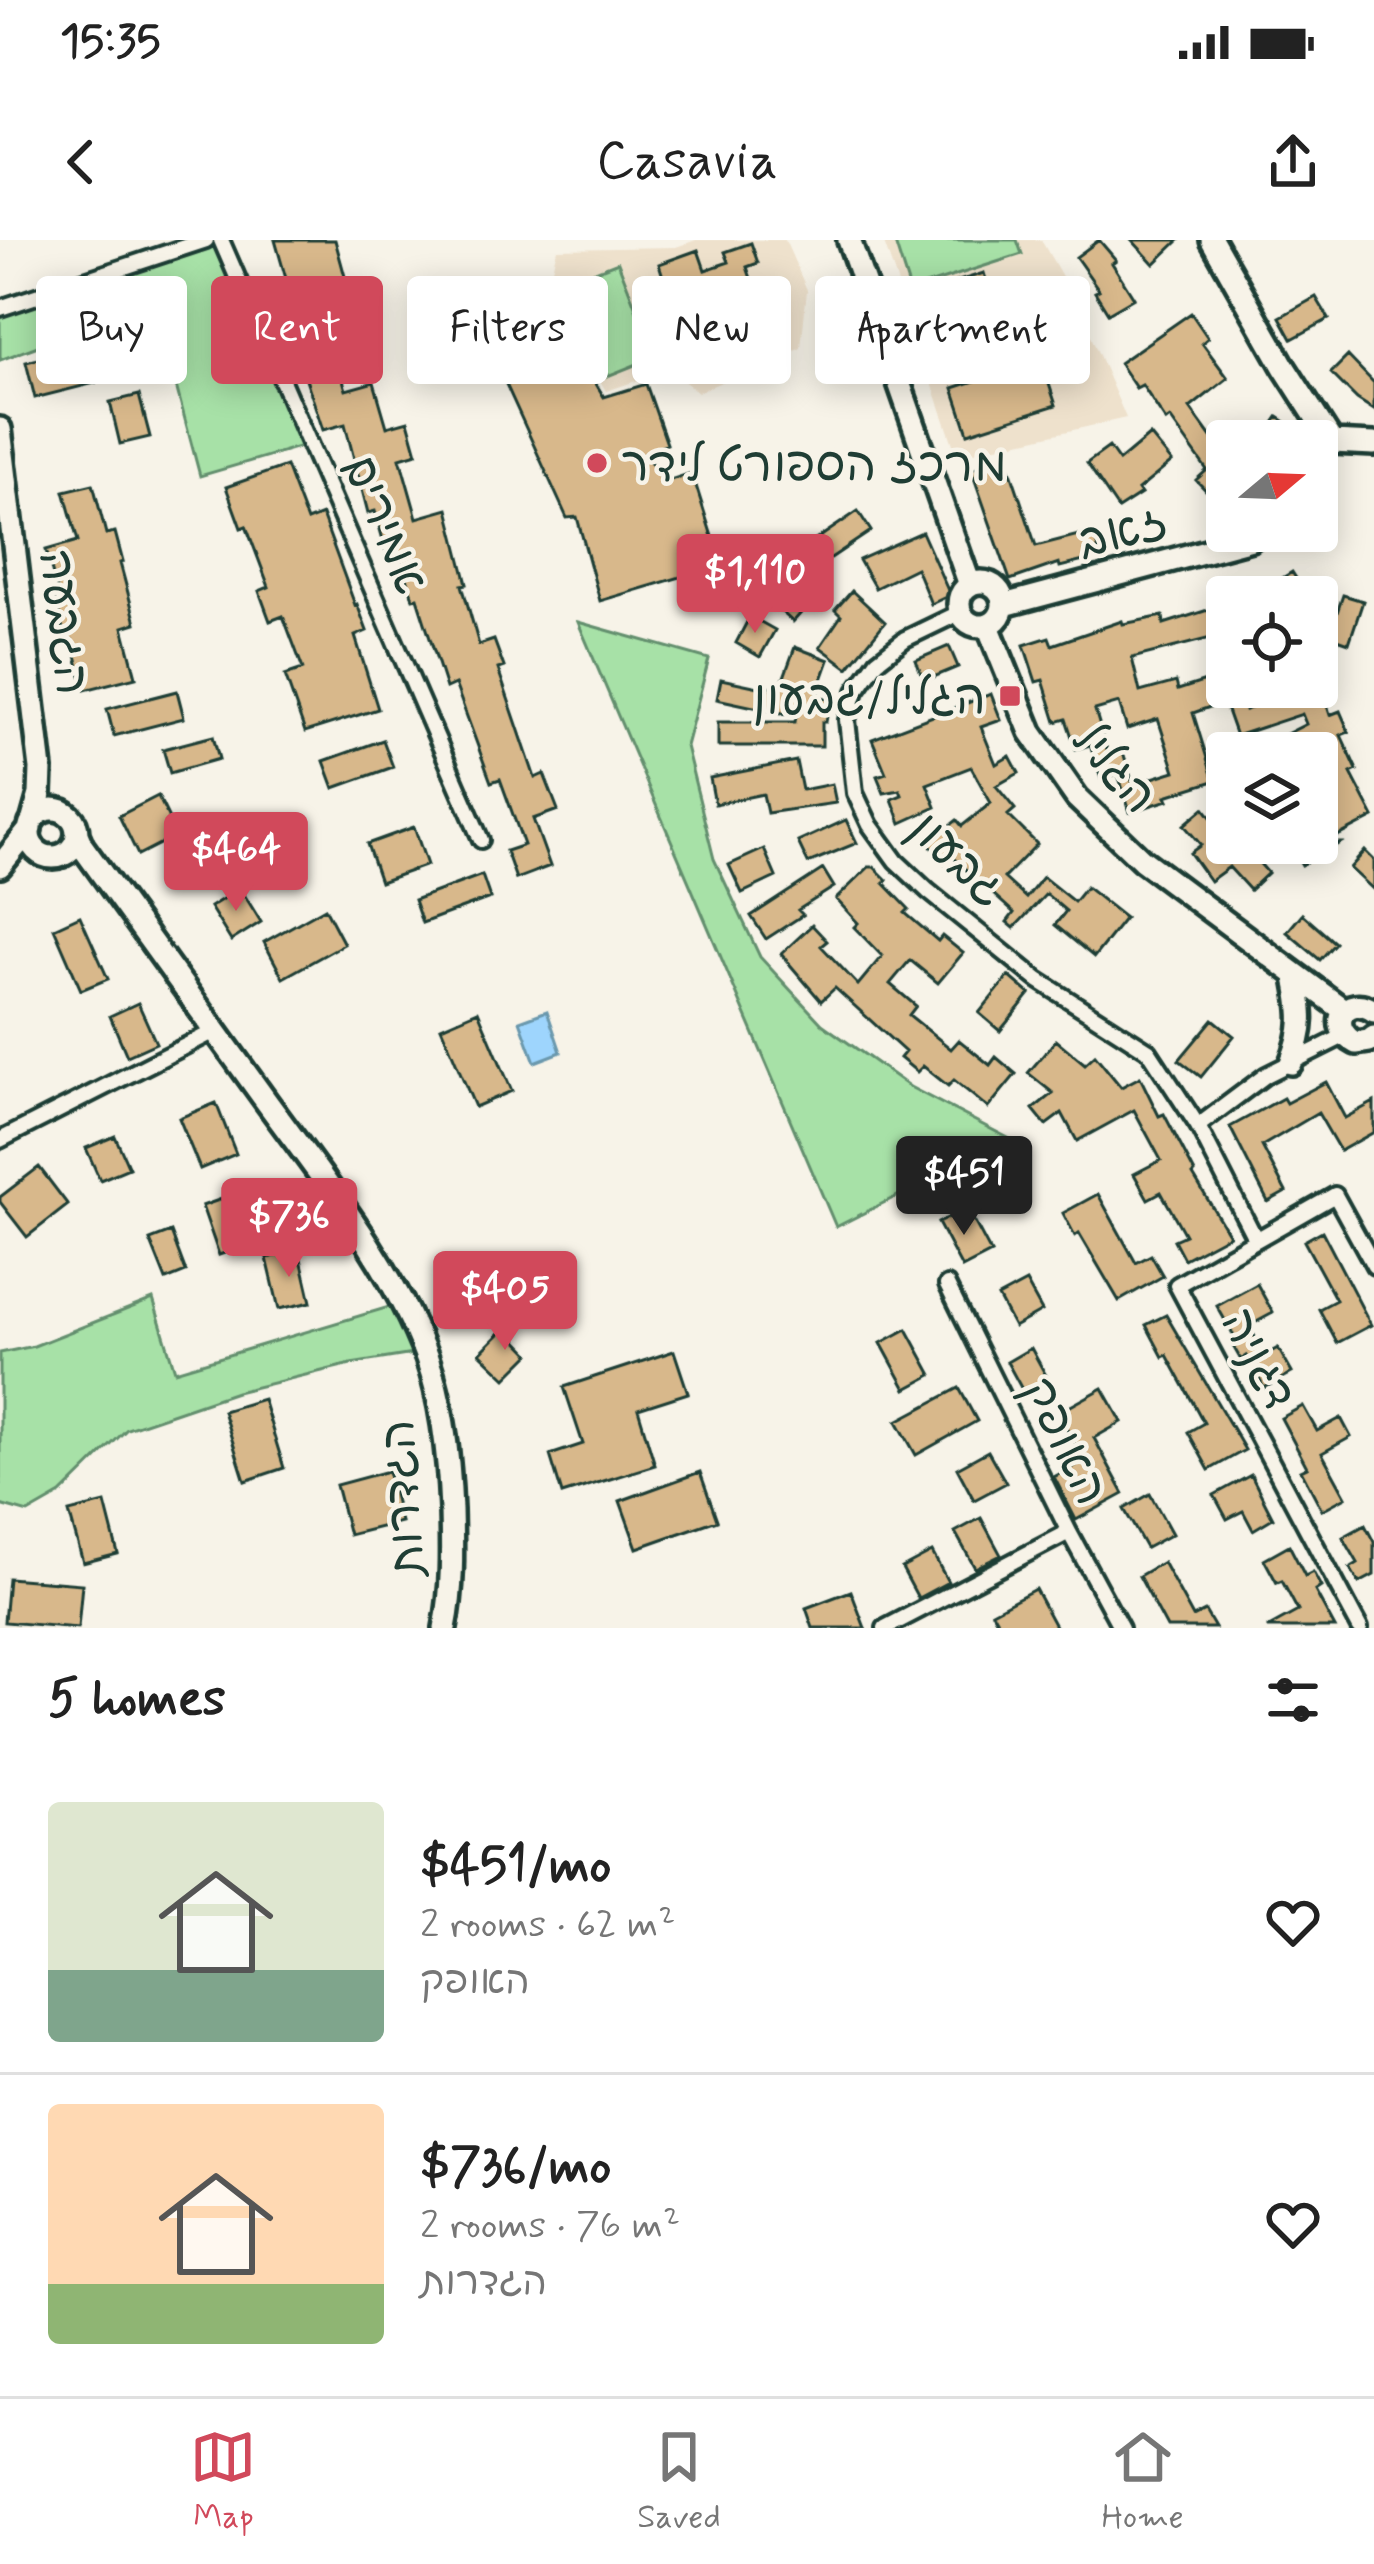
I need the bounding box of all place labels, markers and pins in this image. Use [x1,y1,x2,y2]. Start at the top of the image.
place label: מרכז הספורט לידר [621,435,1007,498]
marker: מרכז הספורט לידר [584,450,610,476]
pin: $1,110 [657,534,853,636]
place label: הגליל/גבעון [752,668,986,731]
marker: הגליל/גבעון [997,683,1023,709]
pin: $464 [165,812,307,914]
pin: $451 [893,1136,1035,1238]
pin: $736 [218,1178,360,1280]
pin: $405 [434,1251,576,1353]

